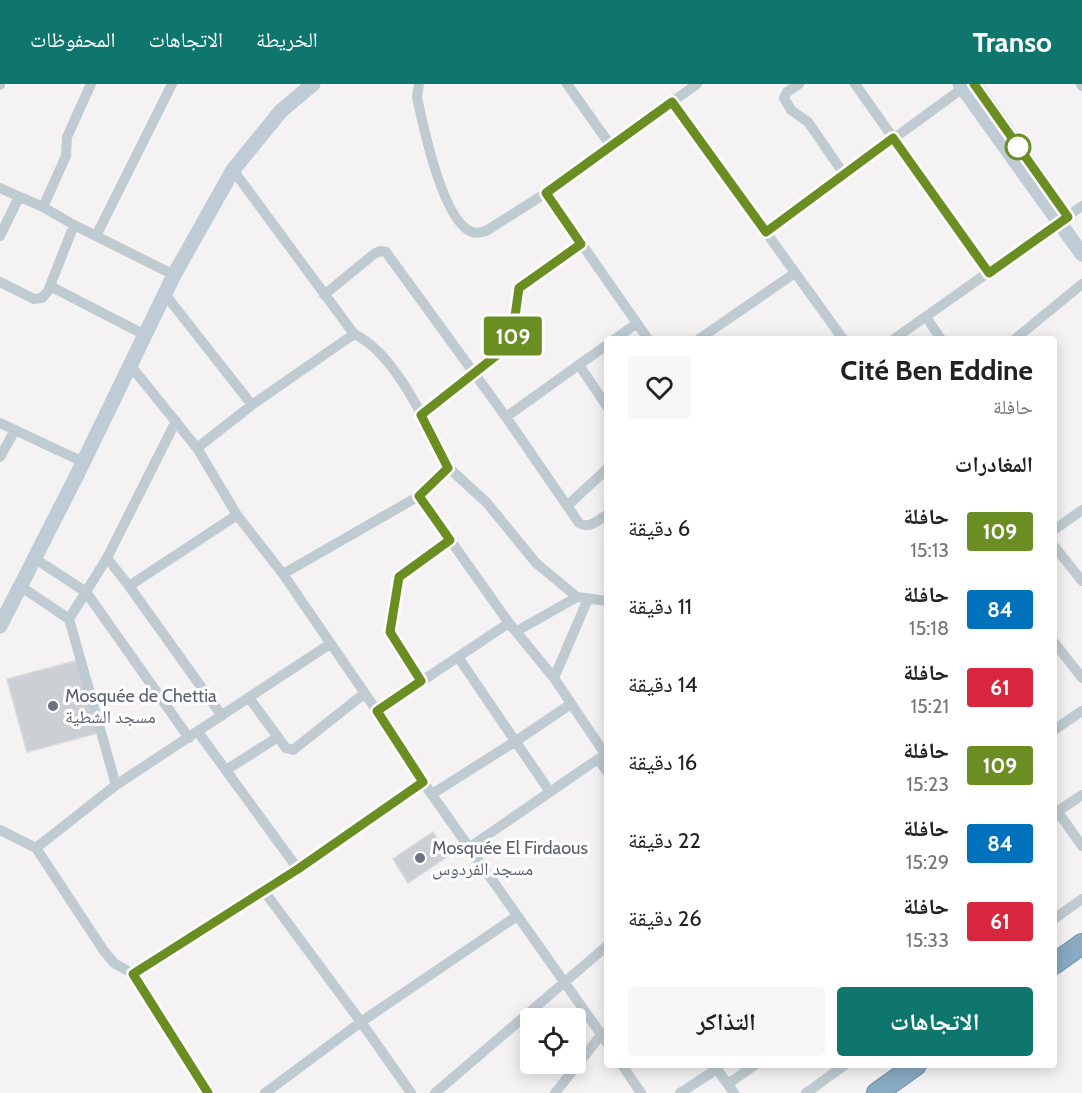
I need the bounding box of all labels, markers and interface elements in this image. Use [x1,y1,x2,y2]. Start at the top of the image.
text: Transo [973,25,1052,59]
text: المحفوظات [30,27,115,52]
text: الاتجاهات [148,27,223,52]
text: الخريطة [256,27,318,52]
unlabelled marker [1005,134,1031,160]
line badge: 109 [478,316,548,356]
text: 109 [496,324,530,349]
text: Cité Ben Eddine [840,353,1033,387]
button: heart [628,356,691,419]
text: حافلة [993,395,1033,419]
text: المغادرات [955,451,1033,478]
text: حافلة [903,503,949,530]
text: 6 دقيقة [628,515,690,542]
text: 109 [983,519,1017,544]
text: 15:13 [910,538,949,562]
text: حافلة [903,581,949,608]
text: 11 دقيقة [628,593,692,620]
text: 84 [987,597,1013,622]
text: 15:18 [909,616,949,640]
text: حافلة [903,659,949,686]
text: 14 دقيقة [628,671,698,698]
text: 61 [990,675,1010,700]
place label: Mosquée de Chettia مسجد الشطية [65,685,217,728]
text: 15:21 [911,694,949,718]
marker: Mosquée de Chettia مسجد الشطية [46,699,60,713]
text: حافلة [903,737,949,764]
text: 16 دقيقة [628,749,697,776]
text: 109 [983,753,1017,778]
text: 15:23 [906,772,949,796]
text: حافلة [903,815,949,842]
text: 22 دقيقة [628,827,701,854]
text: 84 [987,831,1013,856]
place label: Mosquée El Firdaous مسجد الفردوس [432,837,588,880]
text: 15:29 [906,850,949,874]
marker: Mosquée El Firdaous مسجد الفردوس [413,851,427,865]
text: حافلة [903,893,949,920]
text: 26 دقيقة [628,905,702,932]
text: 61 [990,909,1010,934]
text: 15:33 [906,928,949,952]
button: التذاكر [628,987,825,1056]
button: الاتجاهات [837,987,1033,1056]
map controls [520,1008,586,1074]
button: locate [520,1008,586,1074]

